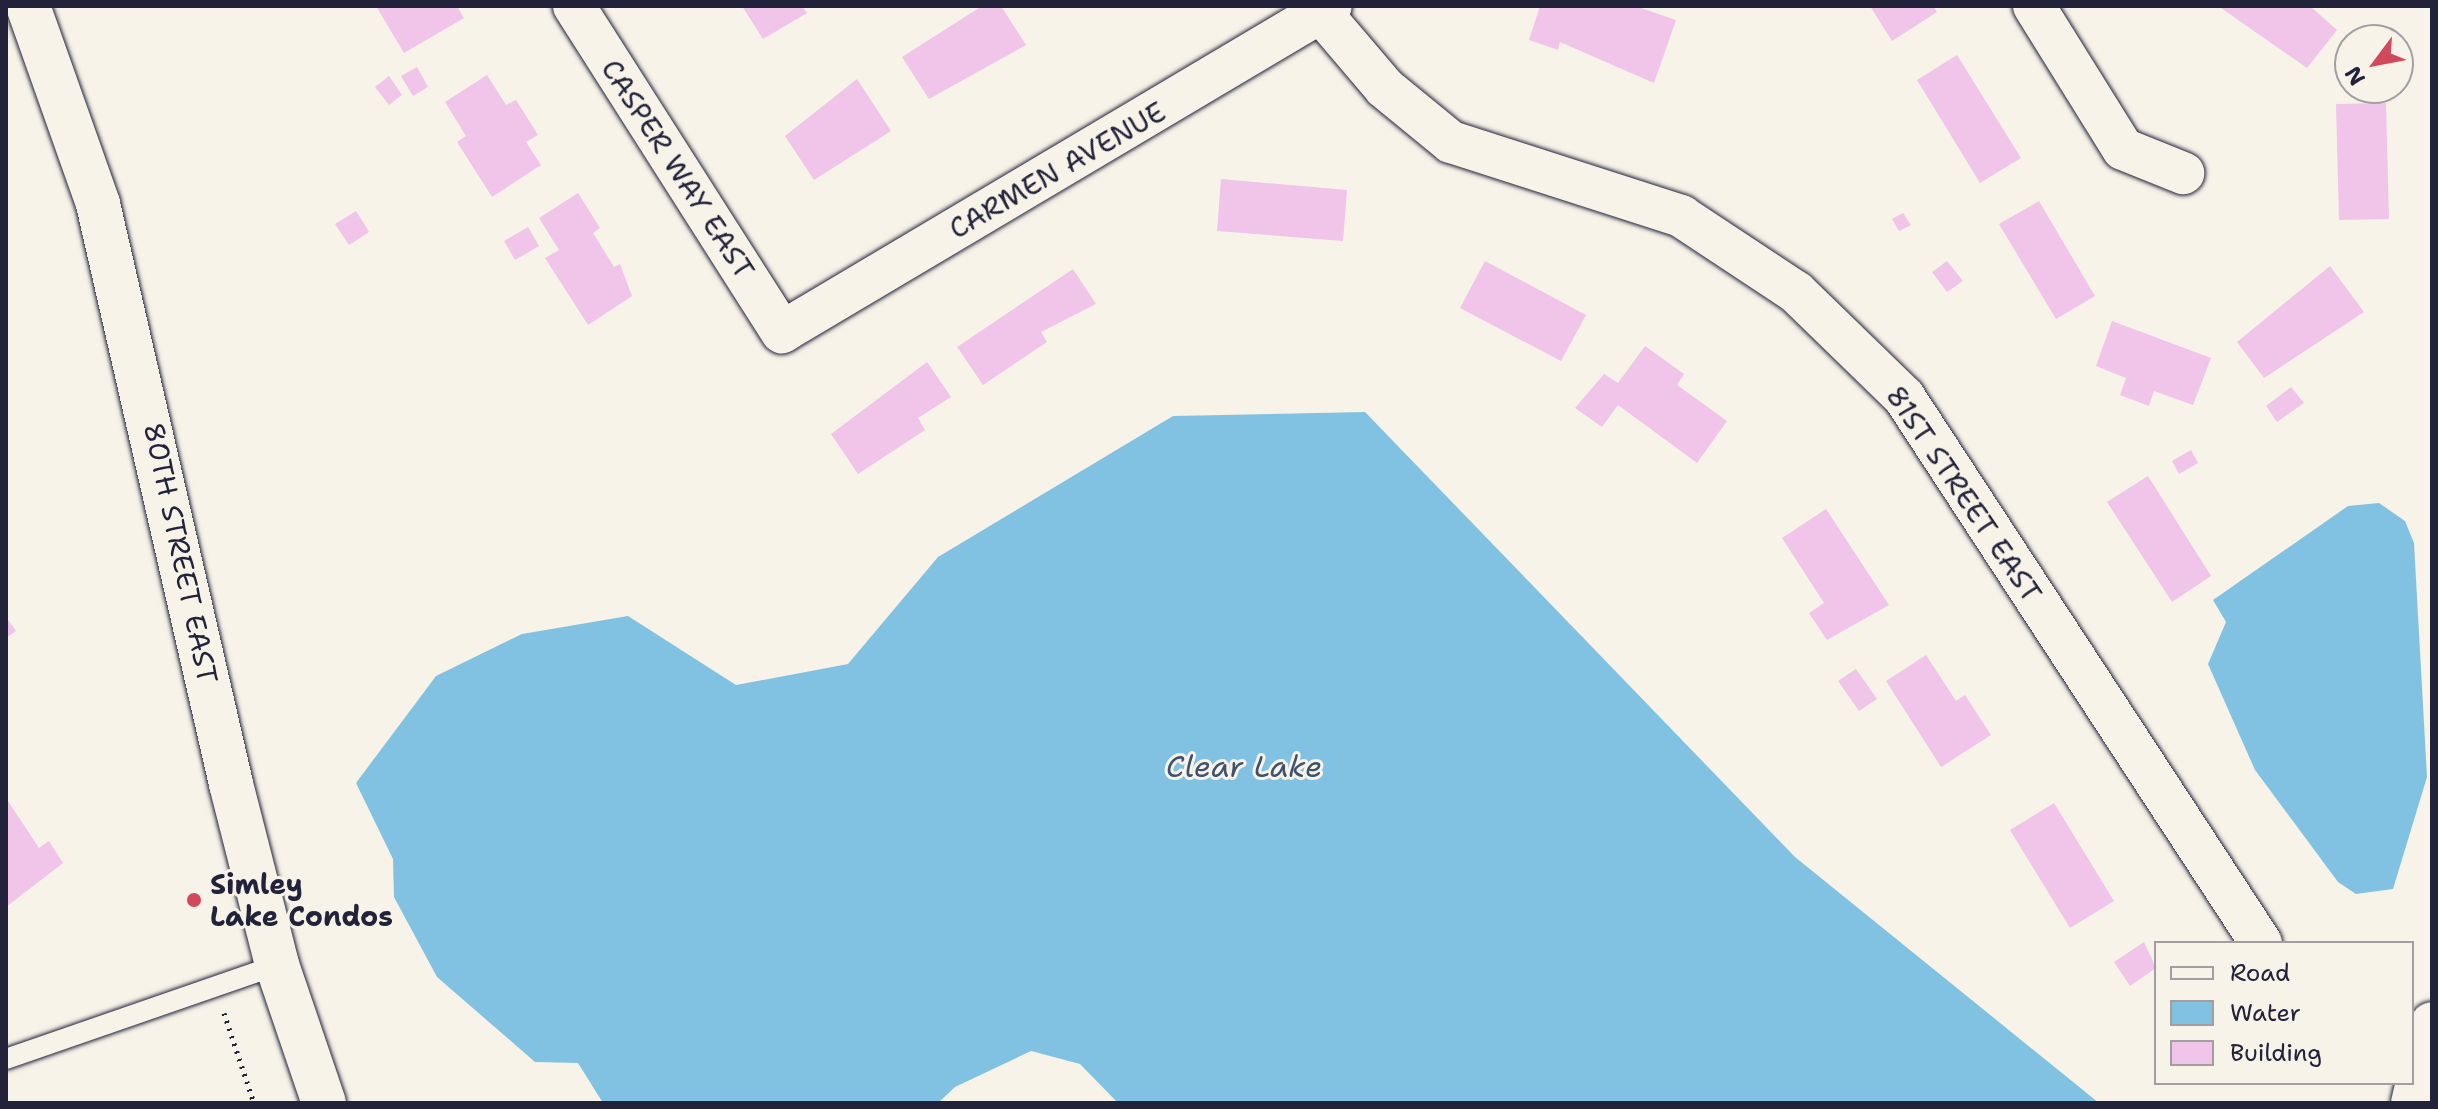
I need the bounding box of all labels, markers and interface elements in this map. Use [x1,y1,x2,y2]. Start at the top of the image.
north arrow [2334,24,2414,104]
street label: CASPER WAY EAST [595,53,761,285]
text: N [2338,61,2372,91]
street label: CARMEN AVENUE [943,94,1171,246]
street label: 81ST STREET EAST [1879,379,2049,609]
street label: 80TH STREET EAST [137,420,225,686]
water label: Clear Lake [1166,749,1322,785]
place label: Simley Lake Condos [210,867,393,933]
marker: Simley Lake Condos [185,891,203,909]
legend [2154,941,2414,1085]
text: Road [2230,957,2290,989]
text: Water [2230,997,2301,1029]
text: Building [2230,1037,2322,1069]

